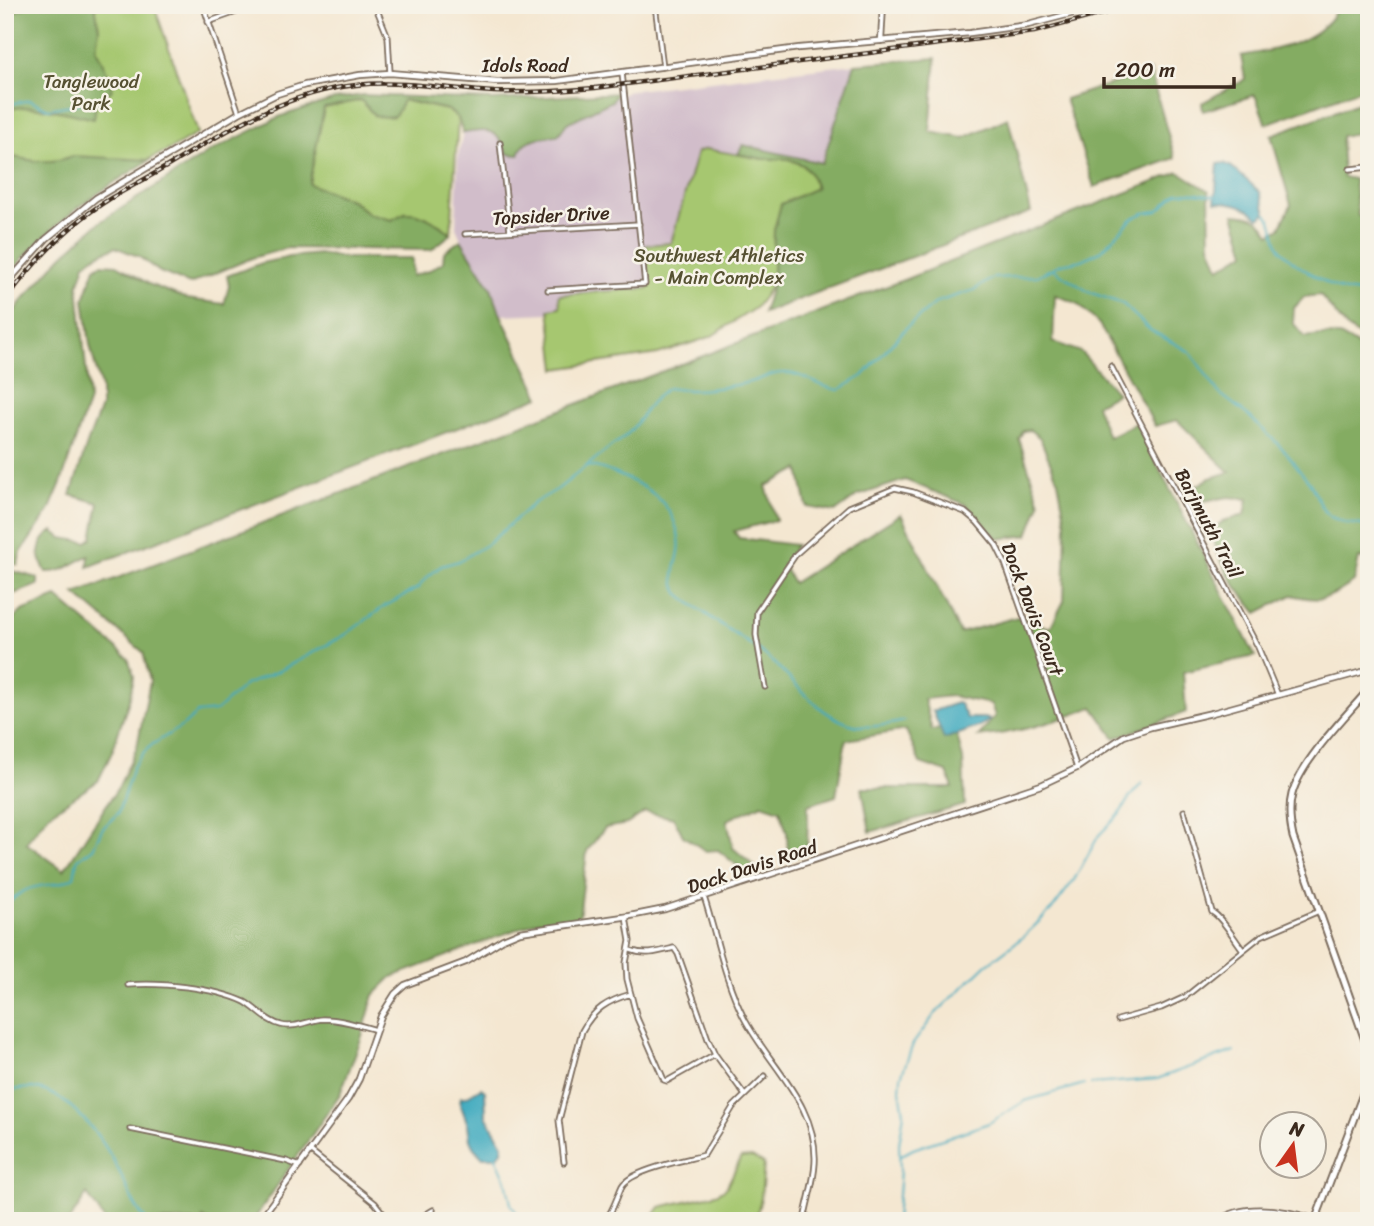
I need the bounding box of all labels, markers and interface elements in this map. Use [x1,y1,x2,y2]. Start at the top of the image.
scale bar [1104,46,1234,90]
street label: Idols Road [481,49,570,82]
text: 200 m [1115,51,1175,89]
park label: Tanglewood Park [43,65,140,120]
street label: Topsider Drive [492,196,611,235]
park label: Southwest Athletics - Main Complex [634,239,805,294]
street label: Barjmuth Trail [1166,462,1252,585]
street label: Dock Davis Court [992,538,1074,682]
street label: Dock Davis Road [683,830,822,903]
north arrow [1258,1110,1328,1180]
text: N [1286,1111,1308,1147]

